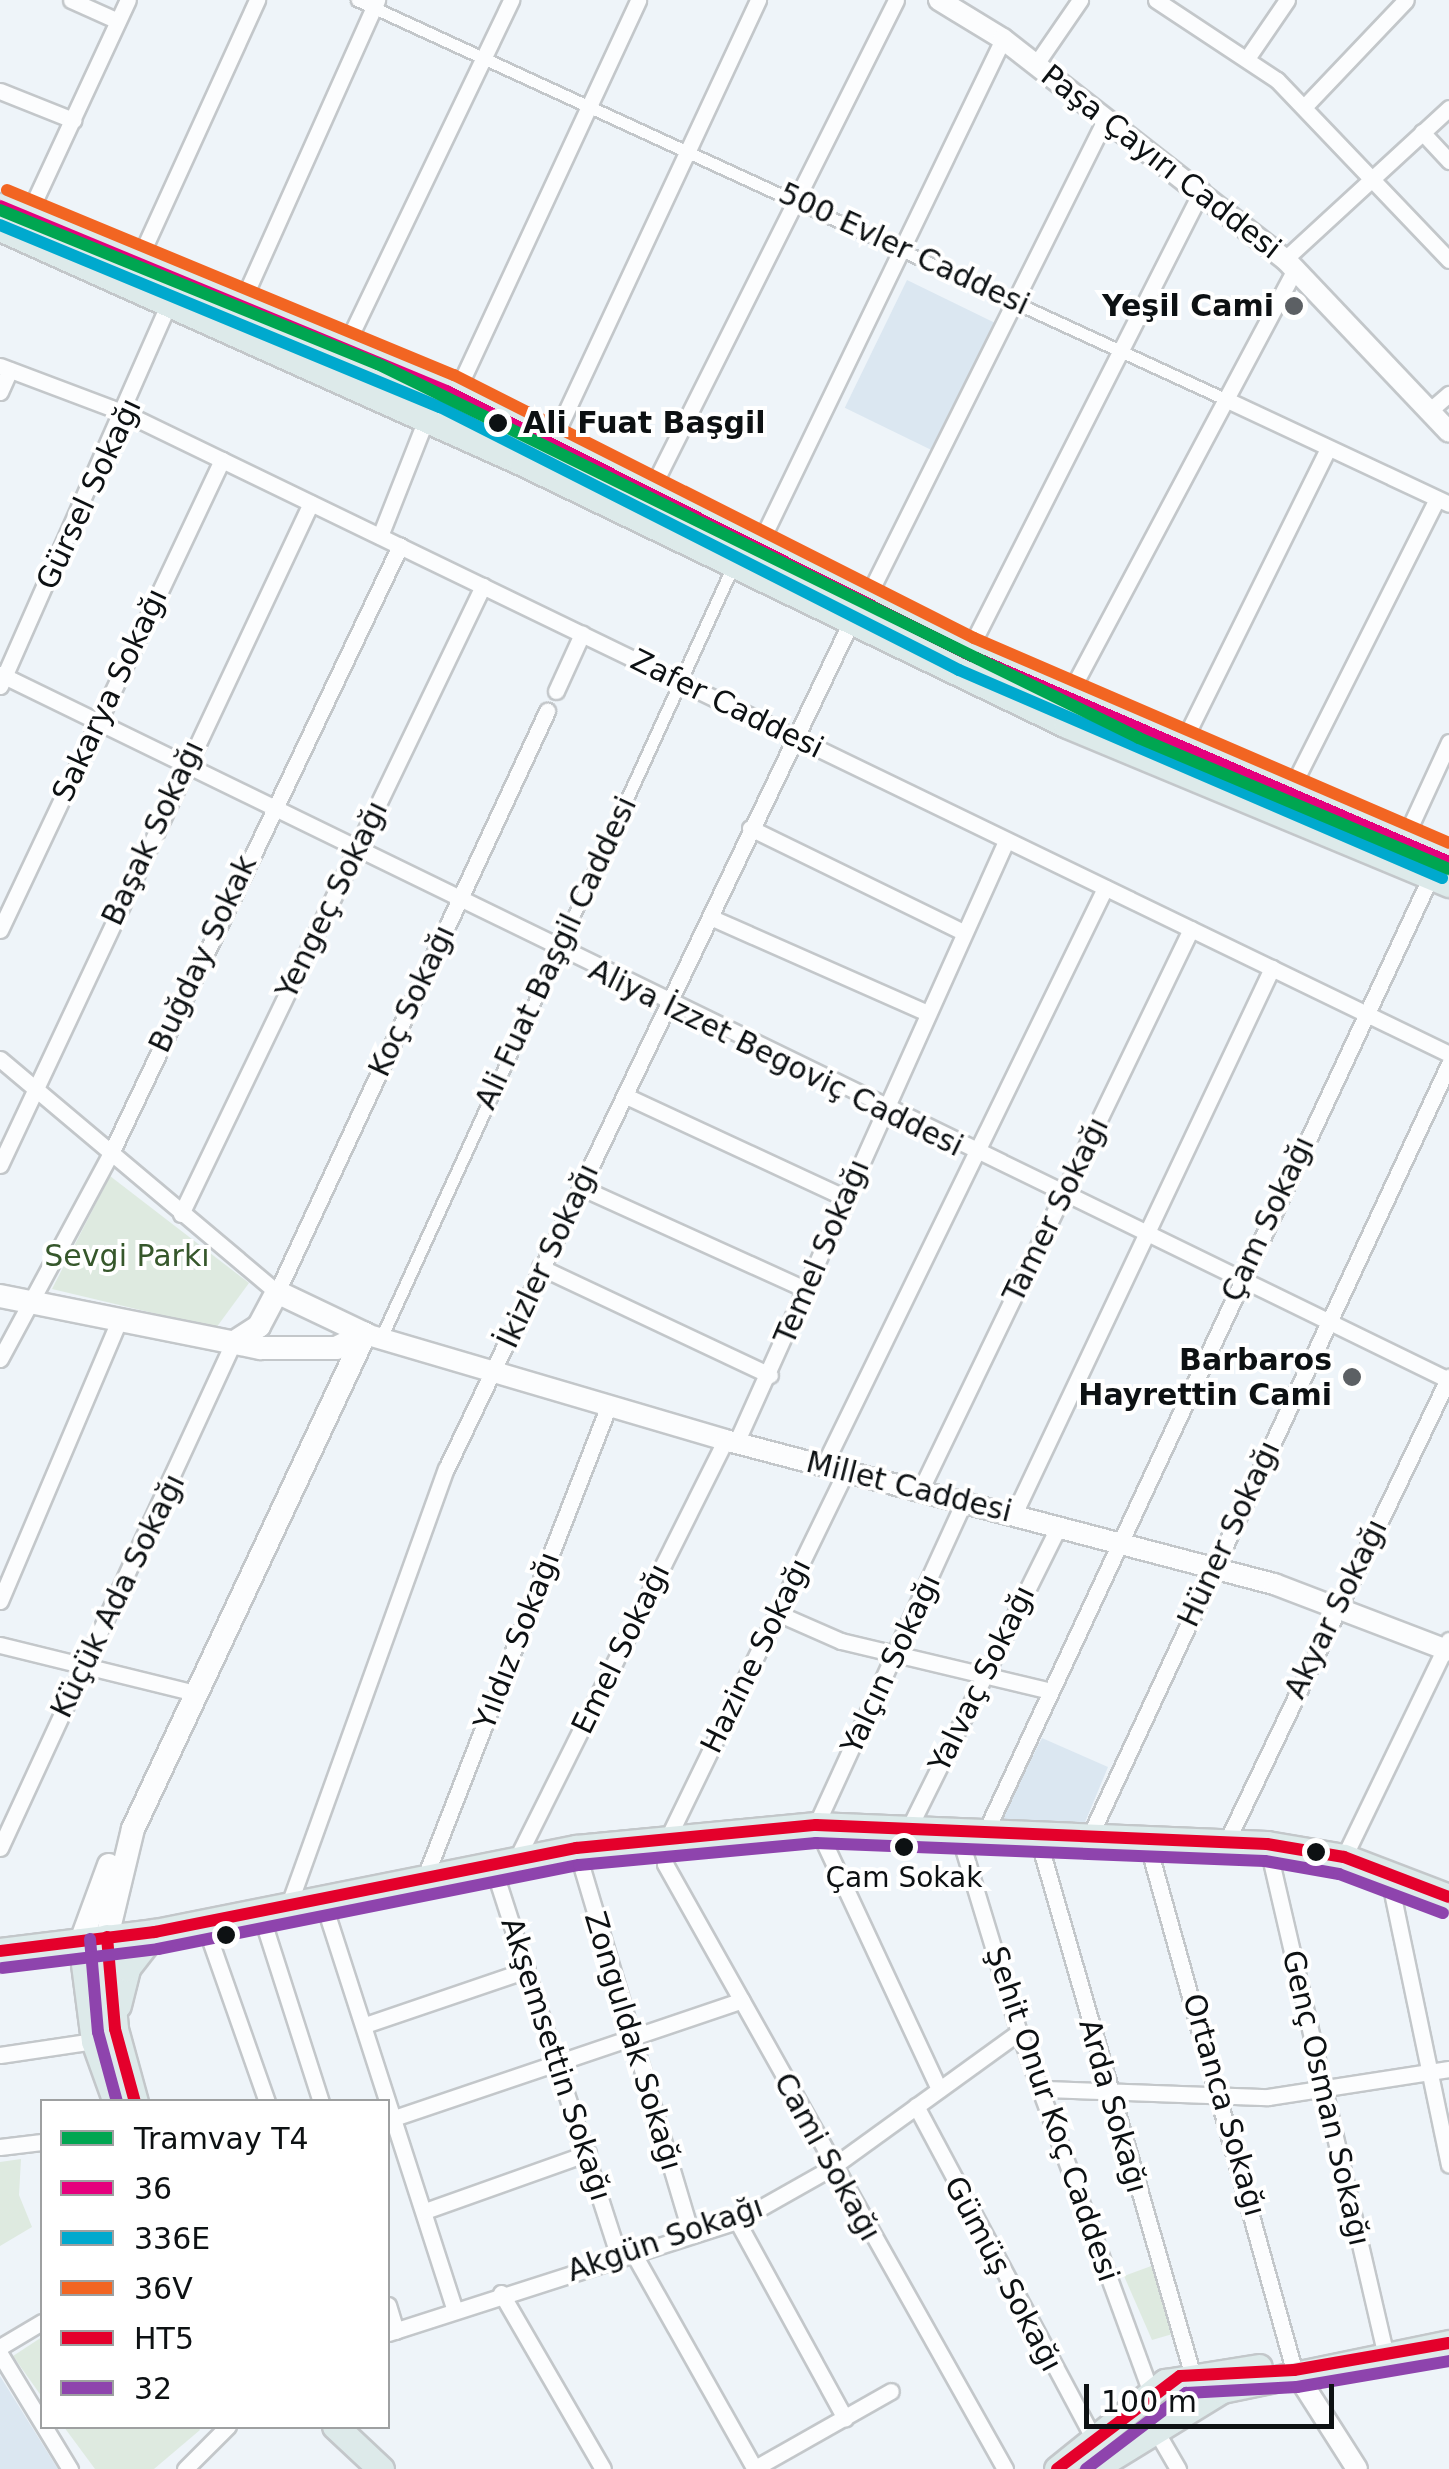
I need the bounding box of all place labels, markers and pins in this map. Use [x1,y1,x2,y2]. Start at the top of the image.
place label: Yeşil Cami [1102,288,1274,324]
marker: Yeşil Cami [1283,295,1305,317]
place label: Ali Fuat Başgil [523,405,766,441]
marker: Ali Fuat Başgil [482,407,514,439]
place label: Barbaros Hayrettin Cami [1078,1342,1332,1412]
marker: Barbaros Hayrettin Cami [1341,1366,1363,1388]
marker: Çam Sokak [894,1837,914,1857]
unlabelled marker [1306,1842,1326,1862]
place label: Çam Sokak [826,1861,982,1895]
unlabelled marker [216,1925,236,1945]

